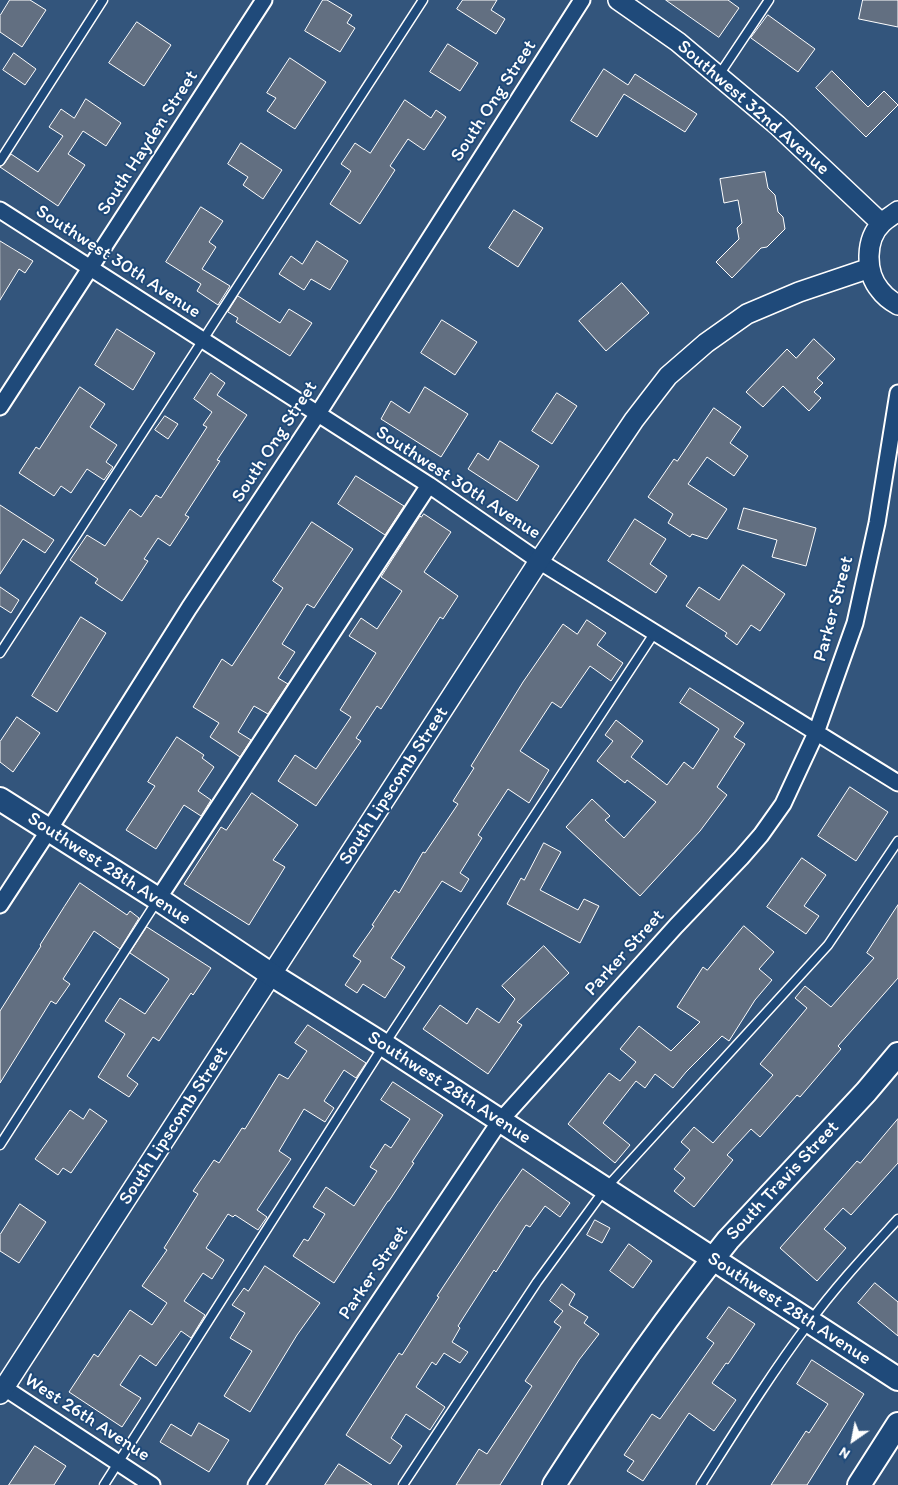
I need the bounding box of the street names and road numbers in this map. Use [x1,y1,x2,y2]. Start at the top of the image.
street label: South Ong Street [446,36,542,166]
street label: Southwest 32nd Avenue [672,36,834,180]
street label: South Hayden Street [93,66,203,220]
street label: Southwest 30th Avenue [31,200,205,324]
street label: South Ong Street [227,377,323,507]
street label: Southwest 30th Avenue [371,421,545,545]
street label: Parker Street [809,554,859,664]
street label: South Lipscomb Street [334,703,454,869]
street label: Southwest 28th Avenue [23,808,195,930]
street label: Parker Street [580,905,670,1001]
street label: Southwest 28th Avenue [363,1027,535,1149]
street label: South Lipscomb Street [114,1043,234,1209]
street label: South Travis Street [722,1116,844,1246]
street label: Parker Street [334,1222,414,1324]
street label: Southwest 28th Avenue [703,1248,875,1370]
street label: West 26th Avenue [20,1369,154,1467]

